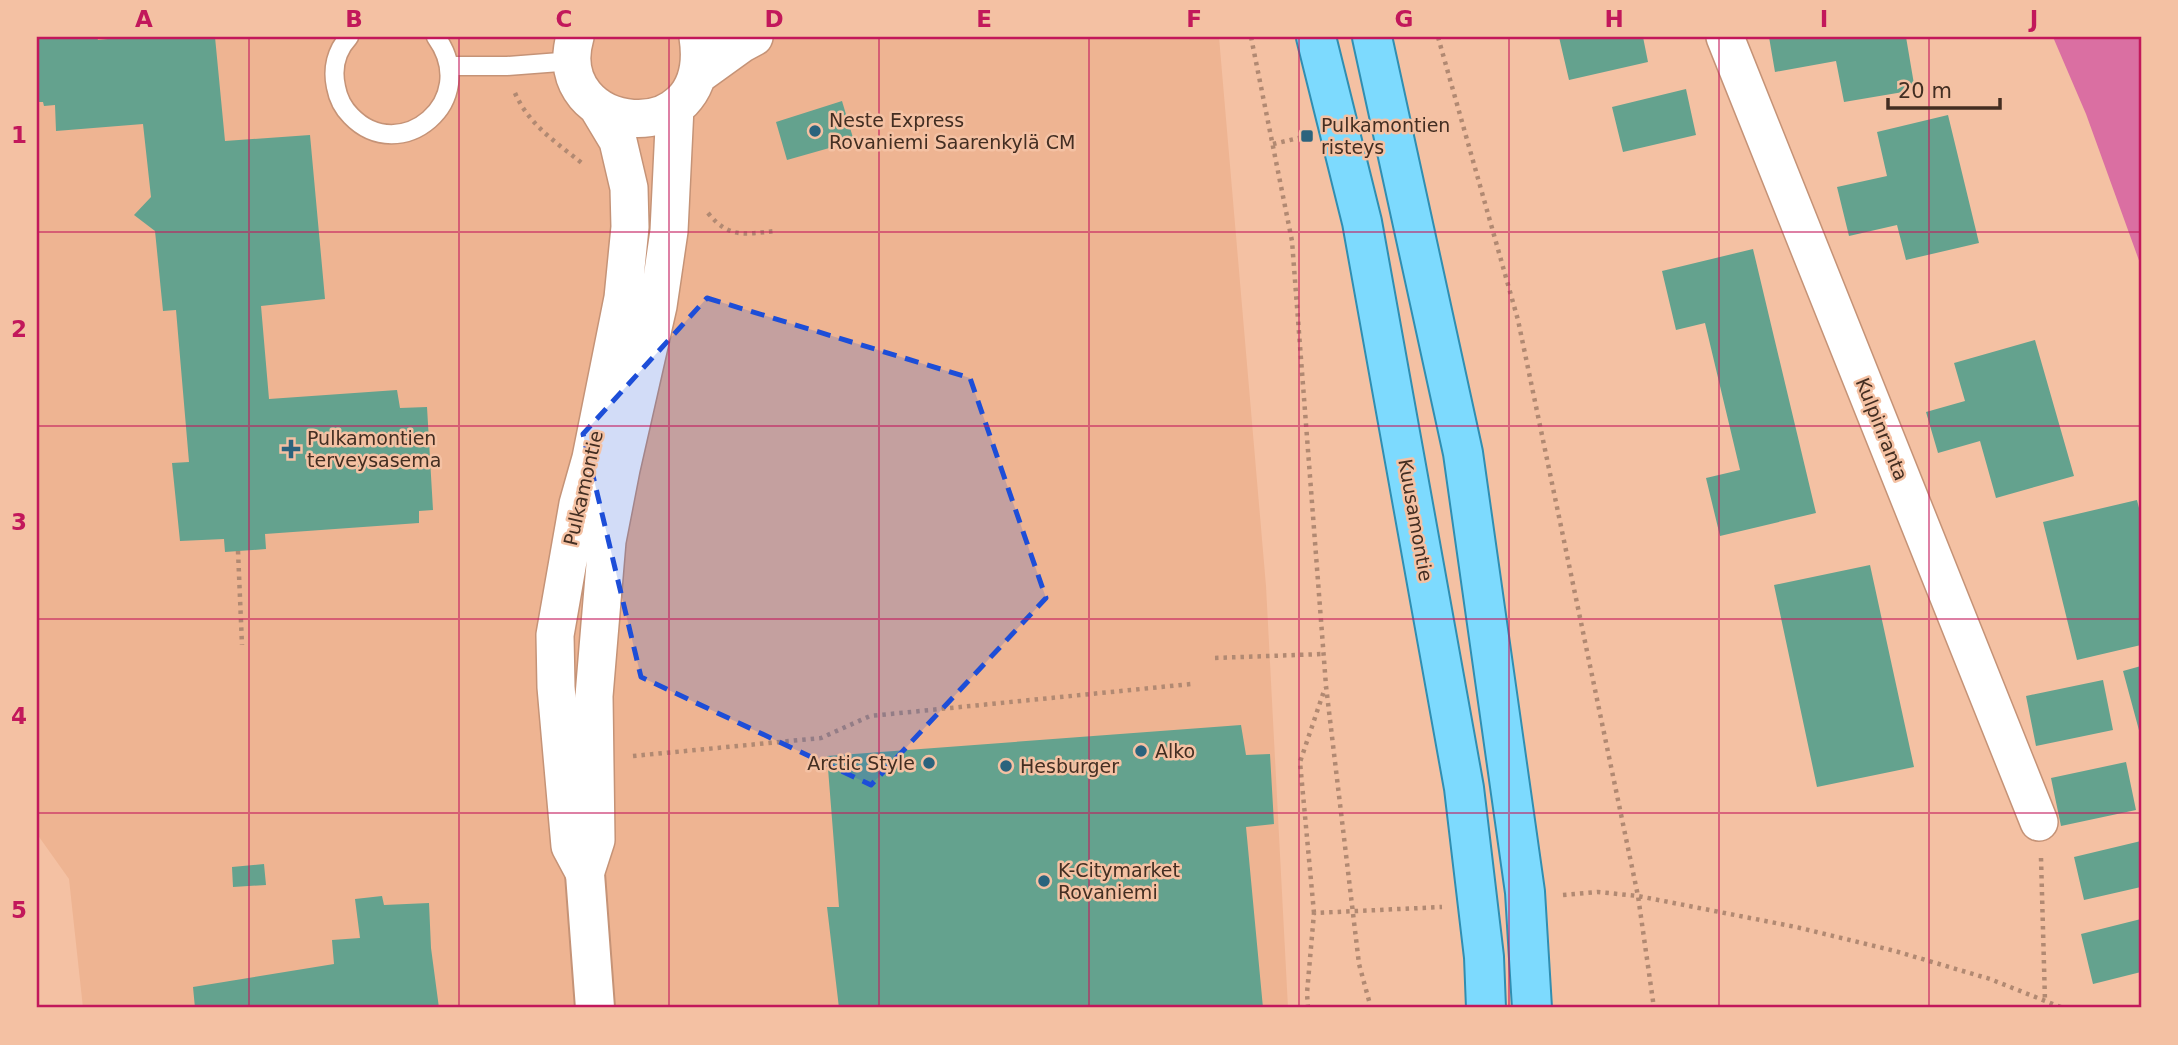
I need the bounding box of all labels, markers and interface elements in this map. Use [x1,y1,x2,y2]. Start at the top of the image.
text: A [135,6,153,32]
text: B [345,6,363,32]
text: C [556,6,572,32]
text: D [764,6,784,32]
text: E [976,6,992,32]
text: F [1186,6,1202,32]
text: G [1395,6,1413,32]
text: H [1604,6,1624,32]
text: I [1820,6,1828,32]
text: J [2028,6,2038,32]
scale bar [1888,66,2000,110]
text: 20 m [1898,79,1952,103]
place label: Neste Express Rovaniemi Saarenkylä CM [829,109,1075,153]
place label: Pulkamontien risteys [1321,114,1450,158]
text: 1 [11,122,27,148]
marker: Neste Express Rovaniemi Saarenkylä CM [807,123,823,139]
marker: Pulkamontien risteys [1299,128,1315,144]
text: 2 [11,316,27,342]
street label: Kulpinranta [1851,374,1913,484]
place label: Pulkamontien terveysasema [307,427,441,471]
street label: Pulkamontie [559,428,607,548]
marker: Pulkamontien terveysasema [281,439,301,459]
street label: Kuusamontie [1394,457,1438,583]
text: 3 [11,509,27,535]
text: 4 [11,703,27,729]
place label: Alko [1155,740,1195,762]
marker: Alko [1133,743,1149,759]
place label: Arctic Style [807,752,915,774]
marker: Arctic Style [921,755,937,771]
place label: Hesburger [1020,755,1119,777]
marker: Hesburger [998,758,1014,774]
place label: K-Citymarket Rovaniemi [1058,859,1180,903]
marker: K-Citymarket Rovaniemi [1036,873,1052,889]
text: 5 [11,897,27,923]

